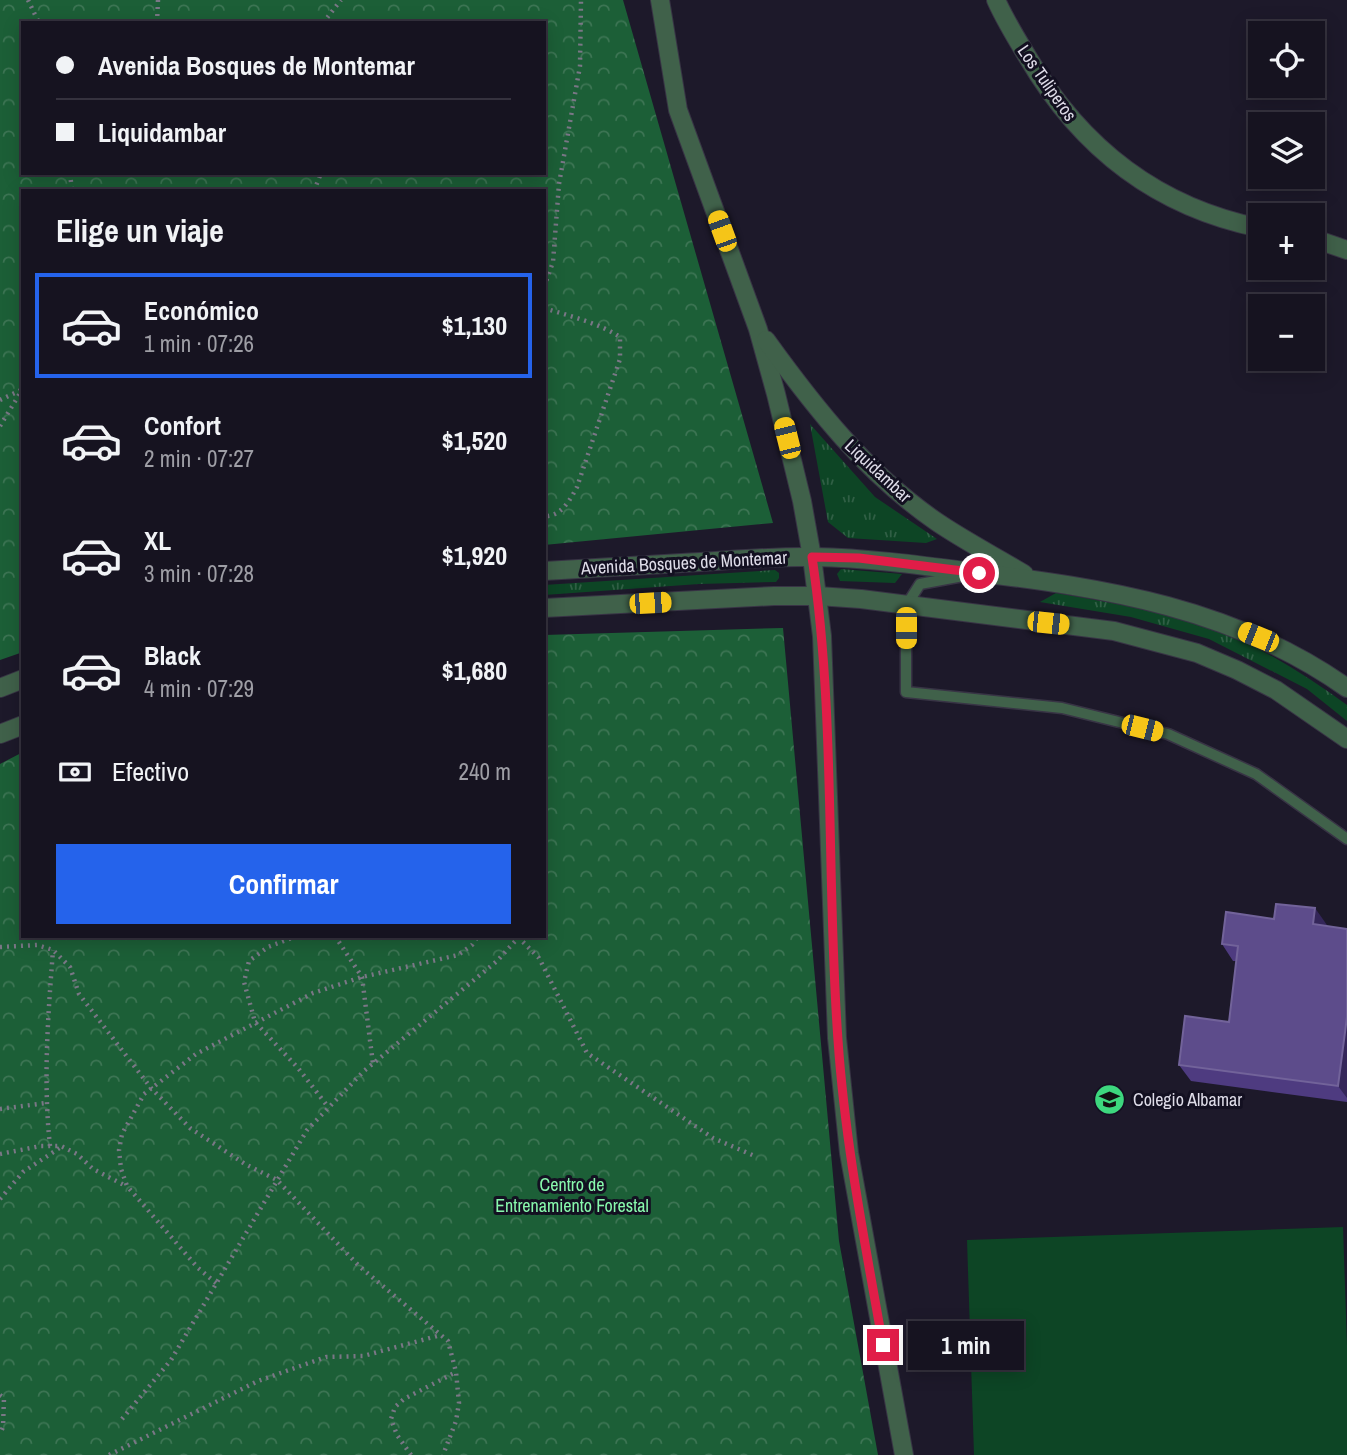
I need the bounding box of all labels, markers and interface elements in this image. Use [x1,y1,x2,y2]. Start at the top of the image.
map controls [1248,21,1325,371]
button: locate [1248,21,1325,98]
street label: Los Tuliperos [1012,40,1083,126]
text: Avenida Bosques de Montemar [98,48,415,83]
button: layers [1248,112,1325,189]
text: Liquidambar [98,115,226,150]
button: + [1248,203,1325,280]
car [705,208,740,254]
text: Elige un viaje [56,209,224,252]
text: Económico [144,293,259,328]
icon: car [60,294,123,357]
button: − [1248,294,1325,371]
text: $1,130 [442,308,507,343]
text: 1 min · 07:26 [144,328,254,359]
text: Confort [144,408,221,443]
icon: car [60,409,123,472]
car [772,415,803,461]
text: $1,520 [442,423,507,458]
street label: Liquidambar [840,433,917,508]
text: 2 min · 07:27 [144,443,254,474]
text: XL [144,523,171,558]
icon: car [60,524,123,587]
text: $1,920 [442,538,507,573]
street label: Avenida Bosques de Montemar [579,545,788,580]
route start [963,557,995,589]
text: 3 min · 07:28 [144,558,254,589]
car [629,591,672,615]
car [896,607,917,649]
car [1027,610,1070,636]
car [1235,619,1282,655]
text: Black [144,638,201,673]
icon: car [60,639,123,702]
text: $1,680 [442,653,507,688]
text: 4 min · 07:29 [144,673,254,704]
car [1120,713,1165,743]
icon: cash [56,753,94,791]
text: Efectivo [112,754,189,789]
text: 240 m [459,756,511,787]
button: Confirmar [56,844,511,924]
school or university icon: Colegio Albamar [1093,1083,1127,1117]
place label: Colegio Albamar [1133,1087,1242,1112]
park label: Centro de Entrenamiento Forestal [495,1172,649,1218]
callout: 1 min [908,1320,1023,1370]
route end [867,1329,899,1361]
text: 1 min [941,1330,991,1361]

